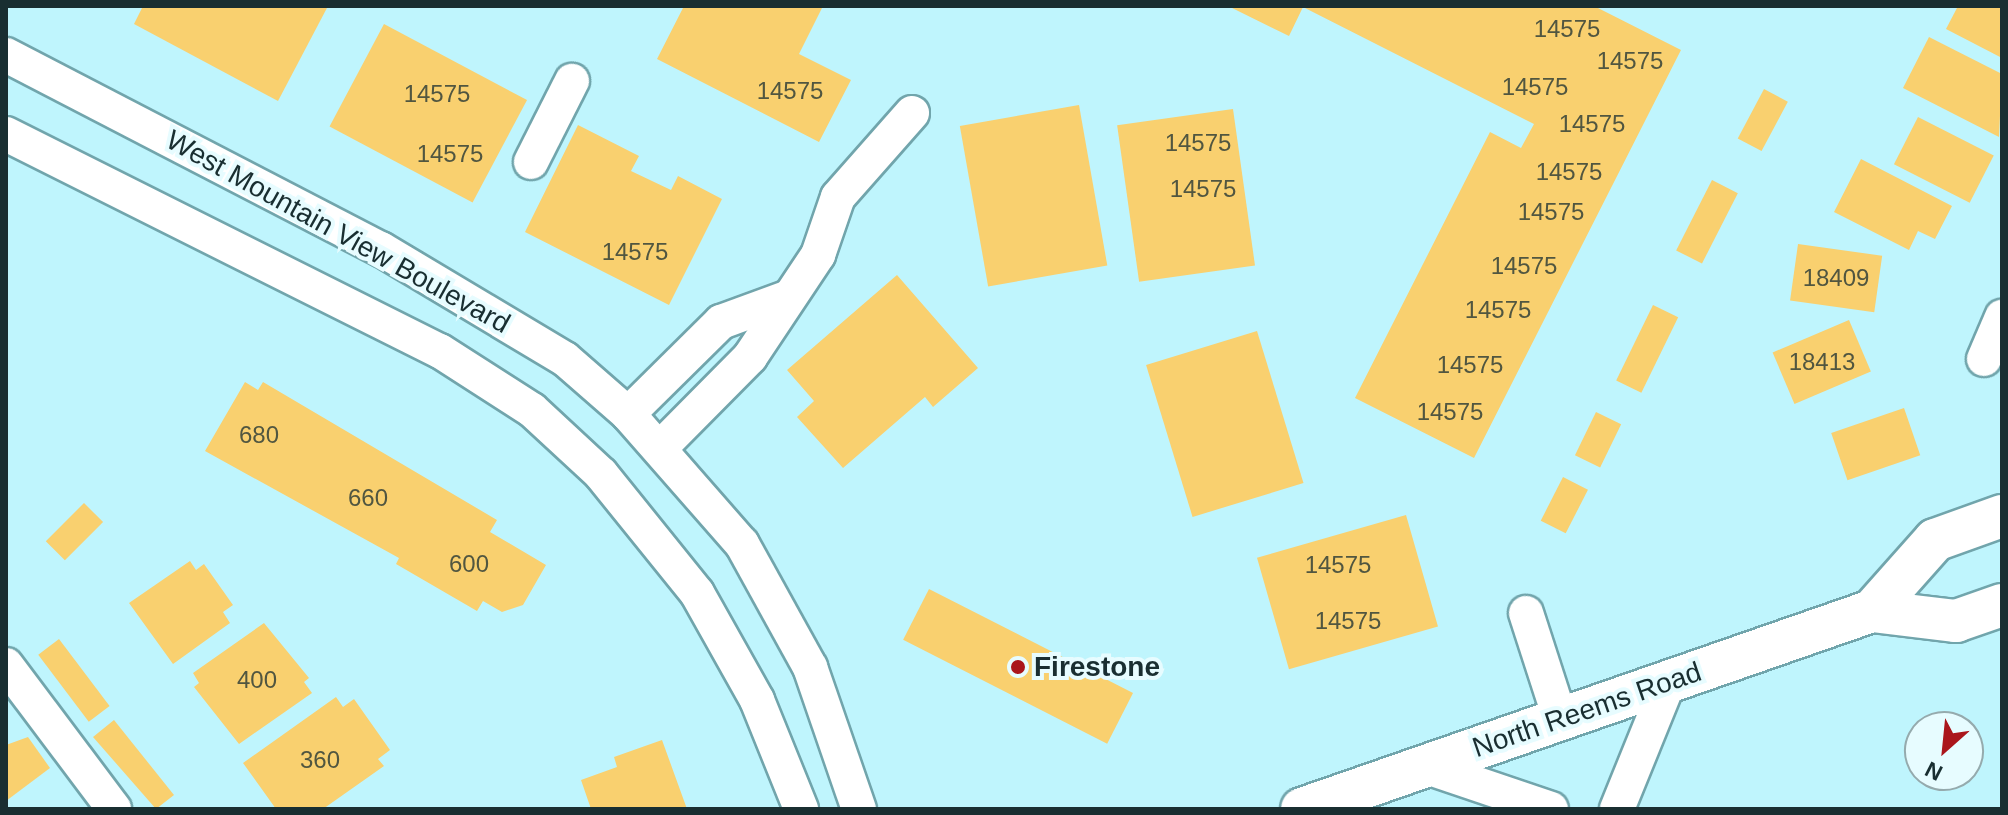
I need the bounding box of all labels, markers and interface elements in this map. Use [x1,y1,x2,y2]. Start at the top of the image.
house number: 14575 [1534,15,1600,43]
house number: 14575 [1597,47,1663,75]
house number: 14575 [1502,73,1568,101]
house number: 14575 [757,77,823,105]
house number: 14575 [404,80,470,108]
house number: 14575 [1559,110,1625,138]
street label: West Mountain View Boulevard [160,123,516,341]
house number: 14575 [1165,129,1231,157]
house number: 14575 [417,140,483,168]
house number: 14575 [1536,158,1602,186]
house number: 14575 [1170,175,1236,203]
house number: 14575 [1518,198,1584,226]
house number: 14575 [602,238,668,266]
house number: 14575 [1491,252,1557,280]
house number: 18409 [1803,264,1869,292]
house number: 14575 [1465,296,1531,324]
house number: 18413 [1789,348,1855,376]
house number: 14575 [1437,351,1503,379]
house number: 14575 [1417,398,1483,426]
house number: 680 [239,421,279,449]
house number: 660 [348,484,388,512]
house number: 600 [449,550,489,578]
house number: 14575 [1305,551,1371,579]
house number: 14575 [1315,607,1381,635]
place label: Firestone [1034,650,1160,684]
street label: North Reems Road [1468,655,1706,765]
marker: Firestone [1009,658,1027,676]
house number: 400 [237,666,277,694]
north arrow [1904,711,1984,791]
house number: 360 [300,746,340,774]
text: N [1921,756,1947,786]

